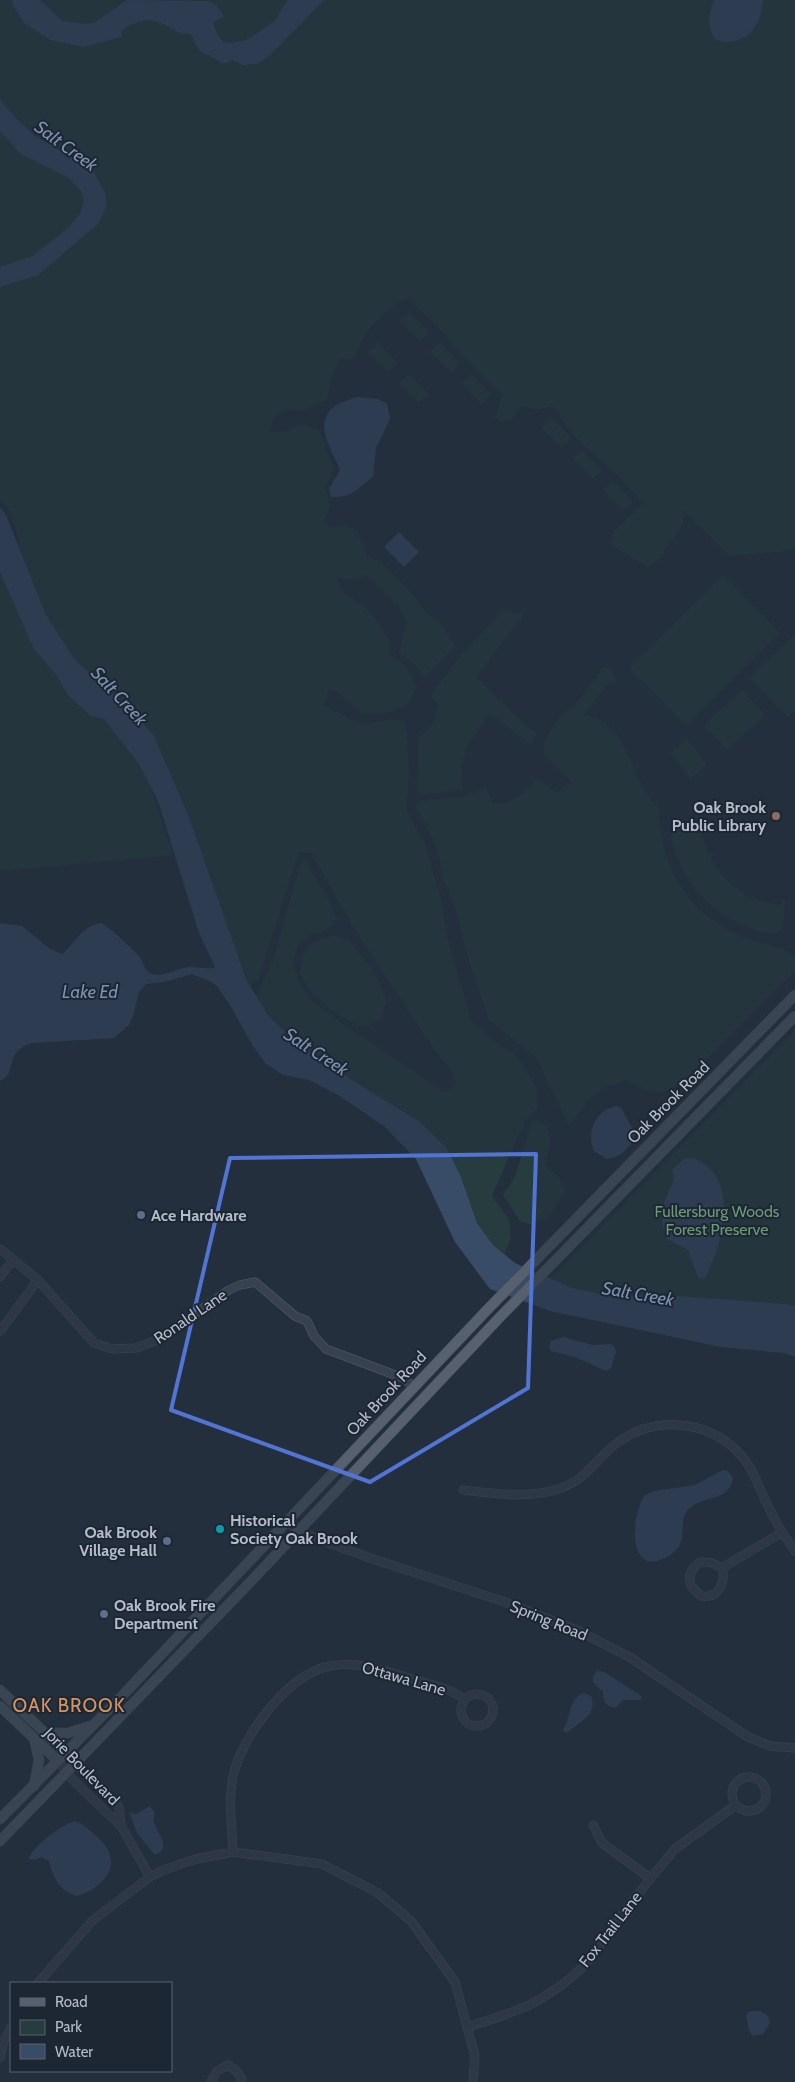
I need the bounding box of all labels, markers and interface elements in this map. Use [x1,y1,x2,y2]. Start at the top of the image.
water label: Salt Creek [30,116,103,177]
water label: Salt Creek [86,662,153,731]
place label: Oak Brook Public Library [672,798,766,835]
marker: Oak Brook Public Library [770,810,782,822]
water label: Lake Ed [62,981,119,1003]
water label: Salt Creek [280,1023,353,1082]
street label: Oak Brook Road [623,1057,713,1147]
park label: Fullersburg Woods Forest Preserve [655,1202,780,1239]
place label: Ace Hardware [151,1206,247,1225]
marker: Ace Hardware [135,1209,147,1221]
water label: Salt Creek [600,1277,677,1311]
street label: Ronald Lane [150,1285,230,1348]
street label: Oak Brook Road [343,1347,430,1439]
place label: Historical Society Oak Brook [230,1511,358,1548]
place label: Oak Brook Village Hall [79,1523,157,1560]
marker: Historical Society Oak Brook [214,1523,226,1535]
marker: Oak Brook Village Hall [161,1535,173,1547]
place label: Oak Brook Fire Department [114,1596,216,1633]
street label: Spring Road [507,1596,590,1645]
marker: Oak Brook Fire Department [98,1608,110,1620]
street label: Ottawa Lane [360,1657,448,1699]
district label: OAK BROOK [13,1694,125,1717]
street label: Jorie Boulevard [39,1723,123,1809]
street label: Fox Trail Lane [575,1888,646,1971]
legend [10,1982,172,2072]
text: Road [55,1993,88,2011]
text: Park [55,2018,82,2036]
text: Water [55,2043,93,2061]

